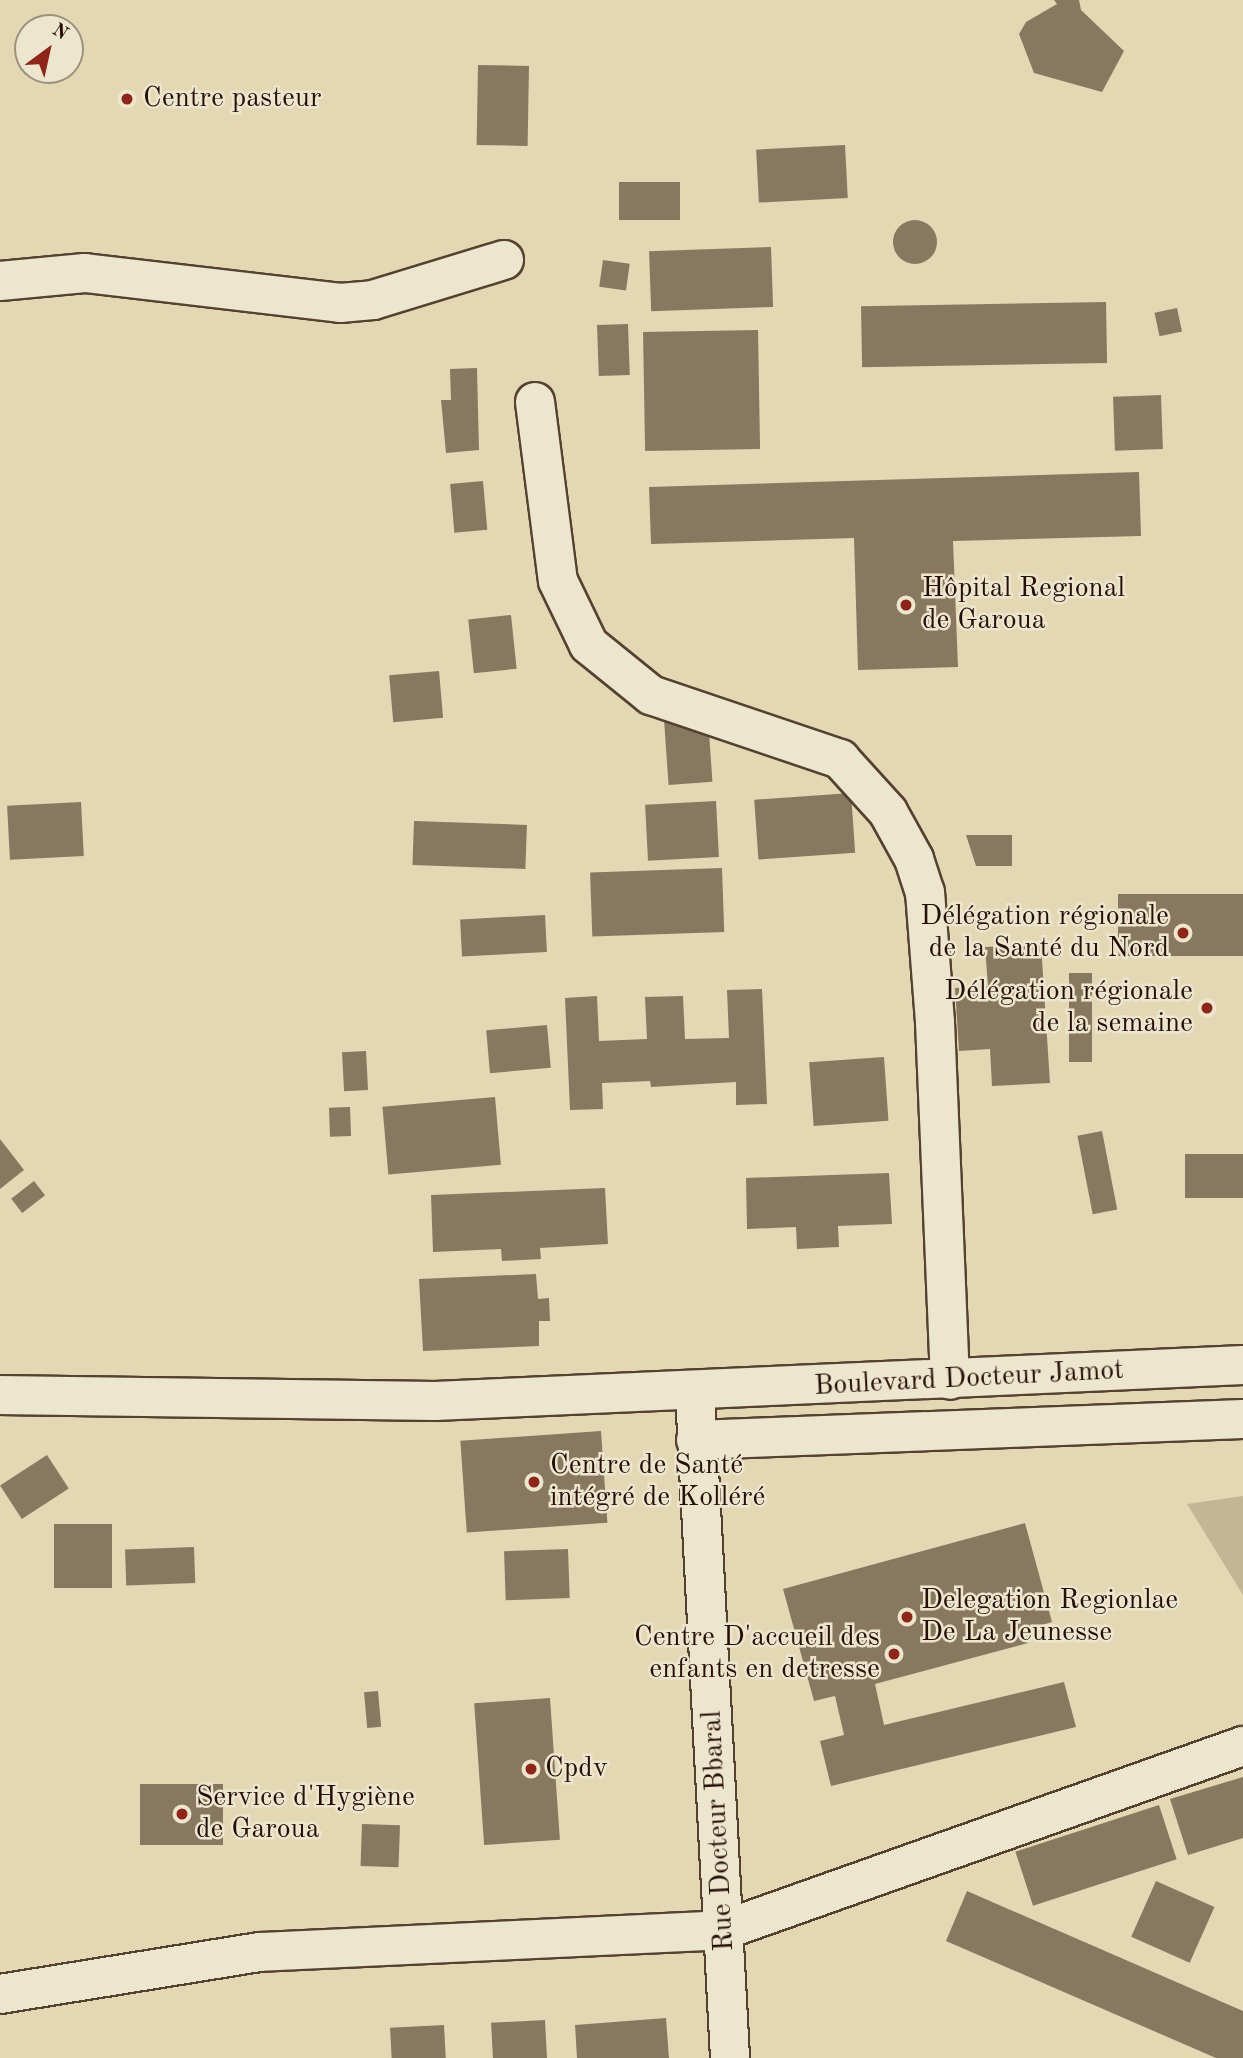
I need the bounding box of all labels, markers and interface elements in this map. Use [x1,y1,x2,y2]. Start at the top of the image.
north arrow [14,14,84,84]
text: N [48,21,71,45]
place label: Centre pasteur [143,82,321,116]
marker: Centre pasteur [117,89,137,109]
place label: Hôpital Regional de Garoua [922,572,1125,638]
marker: Hôpital Regional de Garoua [896,595,916,615]
place label: Délégation régionale de la Santé du Nord [920,900,1169,966]
marker: Délégation régionale de la Santé du Nord [1175,925,1191,941]
place label: Délégation régionale de la semaine [944,975,1193,1041]
marker: Délégation régionale de la semaine [1199,1000,1215,1016]
street label: Boulevard Docteur Jamot [813,1354,1125,1404]
place label: Centre de Santé intégré de Kolléré [550,1449,765,1515]
marker: Centre de Santé intégré de Kolléré [524,1472,544,1492]
place label: Delegation Regionlae De La Jeunesse [921,1584,1178,1650]
marker: Delegation Regionlae De La Jeunesse [899,1609,915,1625]
place label: Centre D'accueil des enfants en detresse [634,1621,880,1687]
marker: Centre D'accueil des enfants en detresse [886,1646,902,1662]
street label: Rue Docteur Bbaral [696,1710,742,1952]
place label: Cpdv [545,1752,608,1786]
marker: Cpdv [523,1761,539,1777]
place label: Service d'Hygiène de Garoua [196,1781,415,1847]
marker: Service d'Hygiène de Garoua [174,1806,190,1822]

